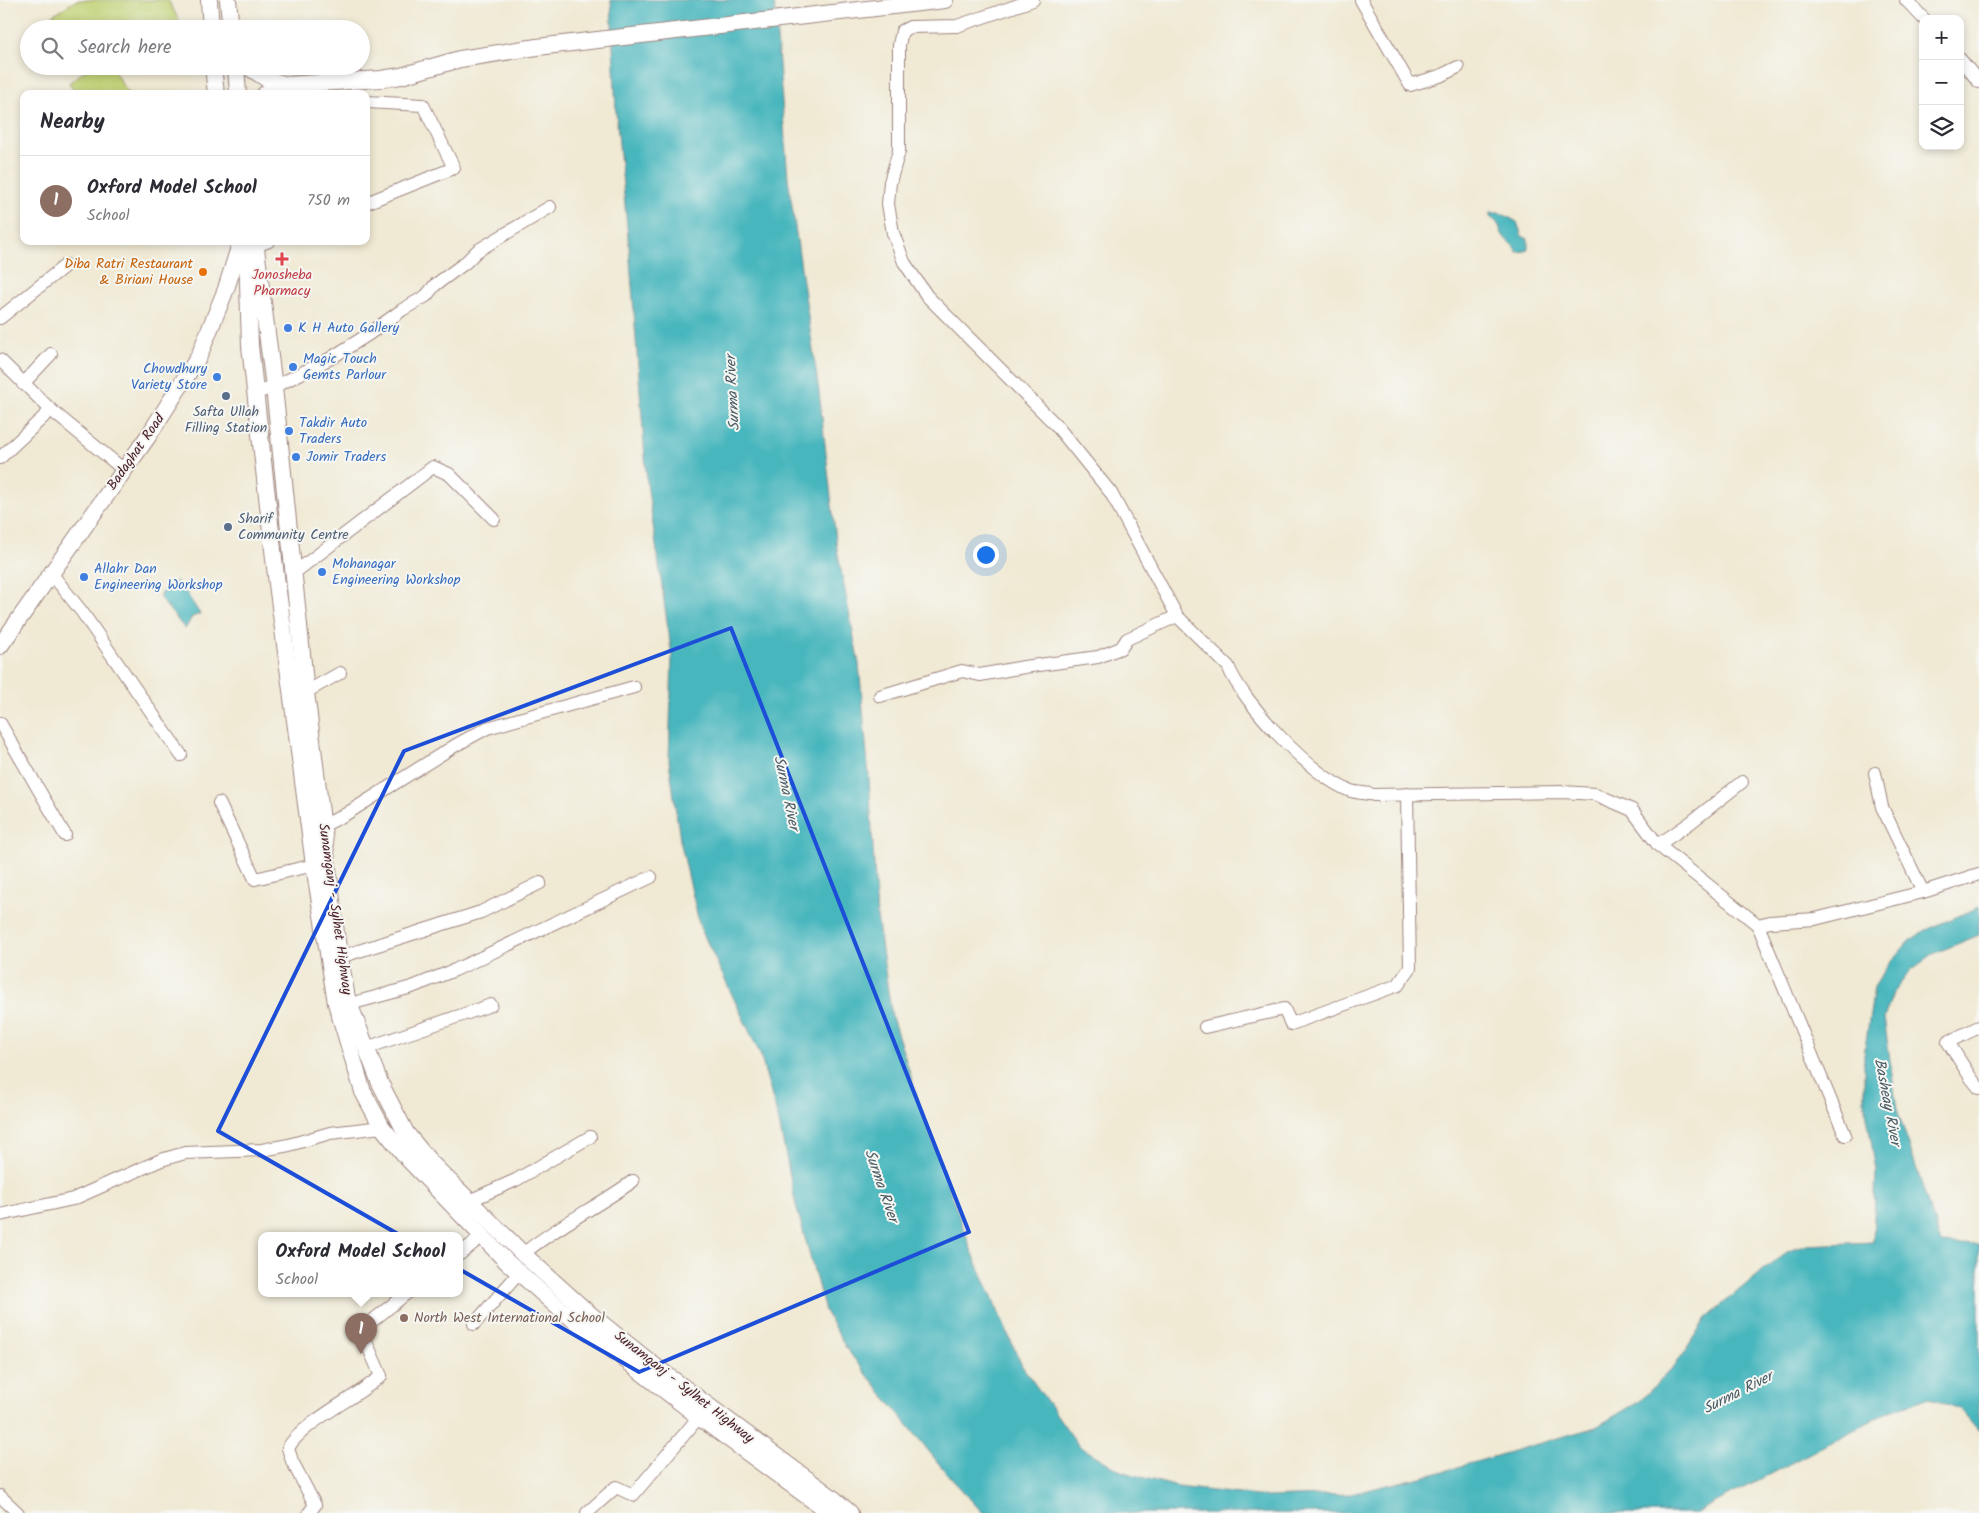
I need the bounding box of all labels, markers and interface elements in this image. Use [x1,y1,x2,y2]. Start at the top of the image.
map controls [1919,15,1964,150]
button: + [1919,15,1964,60]
search box [20,20,370,75]
text: Search here [78,33,172,63]
icon: search [38,34,66,62]
button: − [1919,60,1964,105]
button: layers [1919,105,1964,150]
text: Nearby [40,106,105,139]
text: Oxford Model School [87,173,257,203]
text: 1 [54,188,58,213]
text: 750 m [307,188,350,213]
text: School [87,203,130,228]
place label: Diba Ratri Restaurant & Biriani House [64,253,194,291]
marker: Jonosheba Pharmacy [276,253,288,265]
place label: Jonosheba Pharmacy [252,264,312,302]
marker: Diba Ratri Restaurant & Biriani House [197,266,209,278]
place label: K H Auto Gallery [298,317,399,339]
marker: K H Auto Gallery [282,322,294,334]
place label: Magic Touch Gemts Parlour [303,348,387,386]
water label: Surma River [719,352,747,431]
place label: Chowdhury Variety Store [131,358,208,396]
marker: Magic Touch Gemts Parlour [287,361,299,373]
marker: Chowdhury Variety Store [211,371,223,383]
marker: Safta Ullah Filling Station [220,390,232,402]
place label: Safta Ullah Filling Station [185,401,267,439]
street label: Badaghat Road [102,408,171,495]
place label: Takdir Auto Traders [299,412,367,450]
marker: Takdir Auto Traders [283,425,295,437]
place label: Jomir Traders [306,446,386,468]
marker: Jomir Traders [290,451,302,463]
place label: Sharif Community Centre [238,508,349,546]
marker: Sharif Community Centre [222,521,234,533]
your location [973,542,999,568]
place label: Mohanagar Engineering Workshop [332,553,461,591]
place label: Allahr Dan Engineering Workshop [94,558,223,596]
marker: Mohanagar Engineering Workshop [316,566,328,578]
marker: Allahr Dan Engineering Workshop [78,571,90,583]
water label: Surma River [766,754,806,835]
street label: Sunamganj - Sylhet Highway [312,822,358,997]
water label: Basheay River [1867,1056,1908,1151]
water label: Surma River [857,1146,906,1228]
popup [258,1232,463,1297]
text: Oxford Model School [276,1237,445,1267]
text: School [276,1267,318,1292]
place label: North West International School [414,1307,605,1329]
marker: North West International School [398,1312,410,1324]
pin: 1 [345,1313,377,1354]
street label: Sunamganj - Sylhet Highway [609,1325,759,1449]
water label: Surma River [1699,1364,1780,1421]

